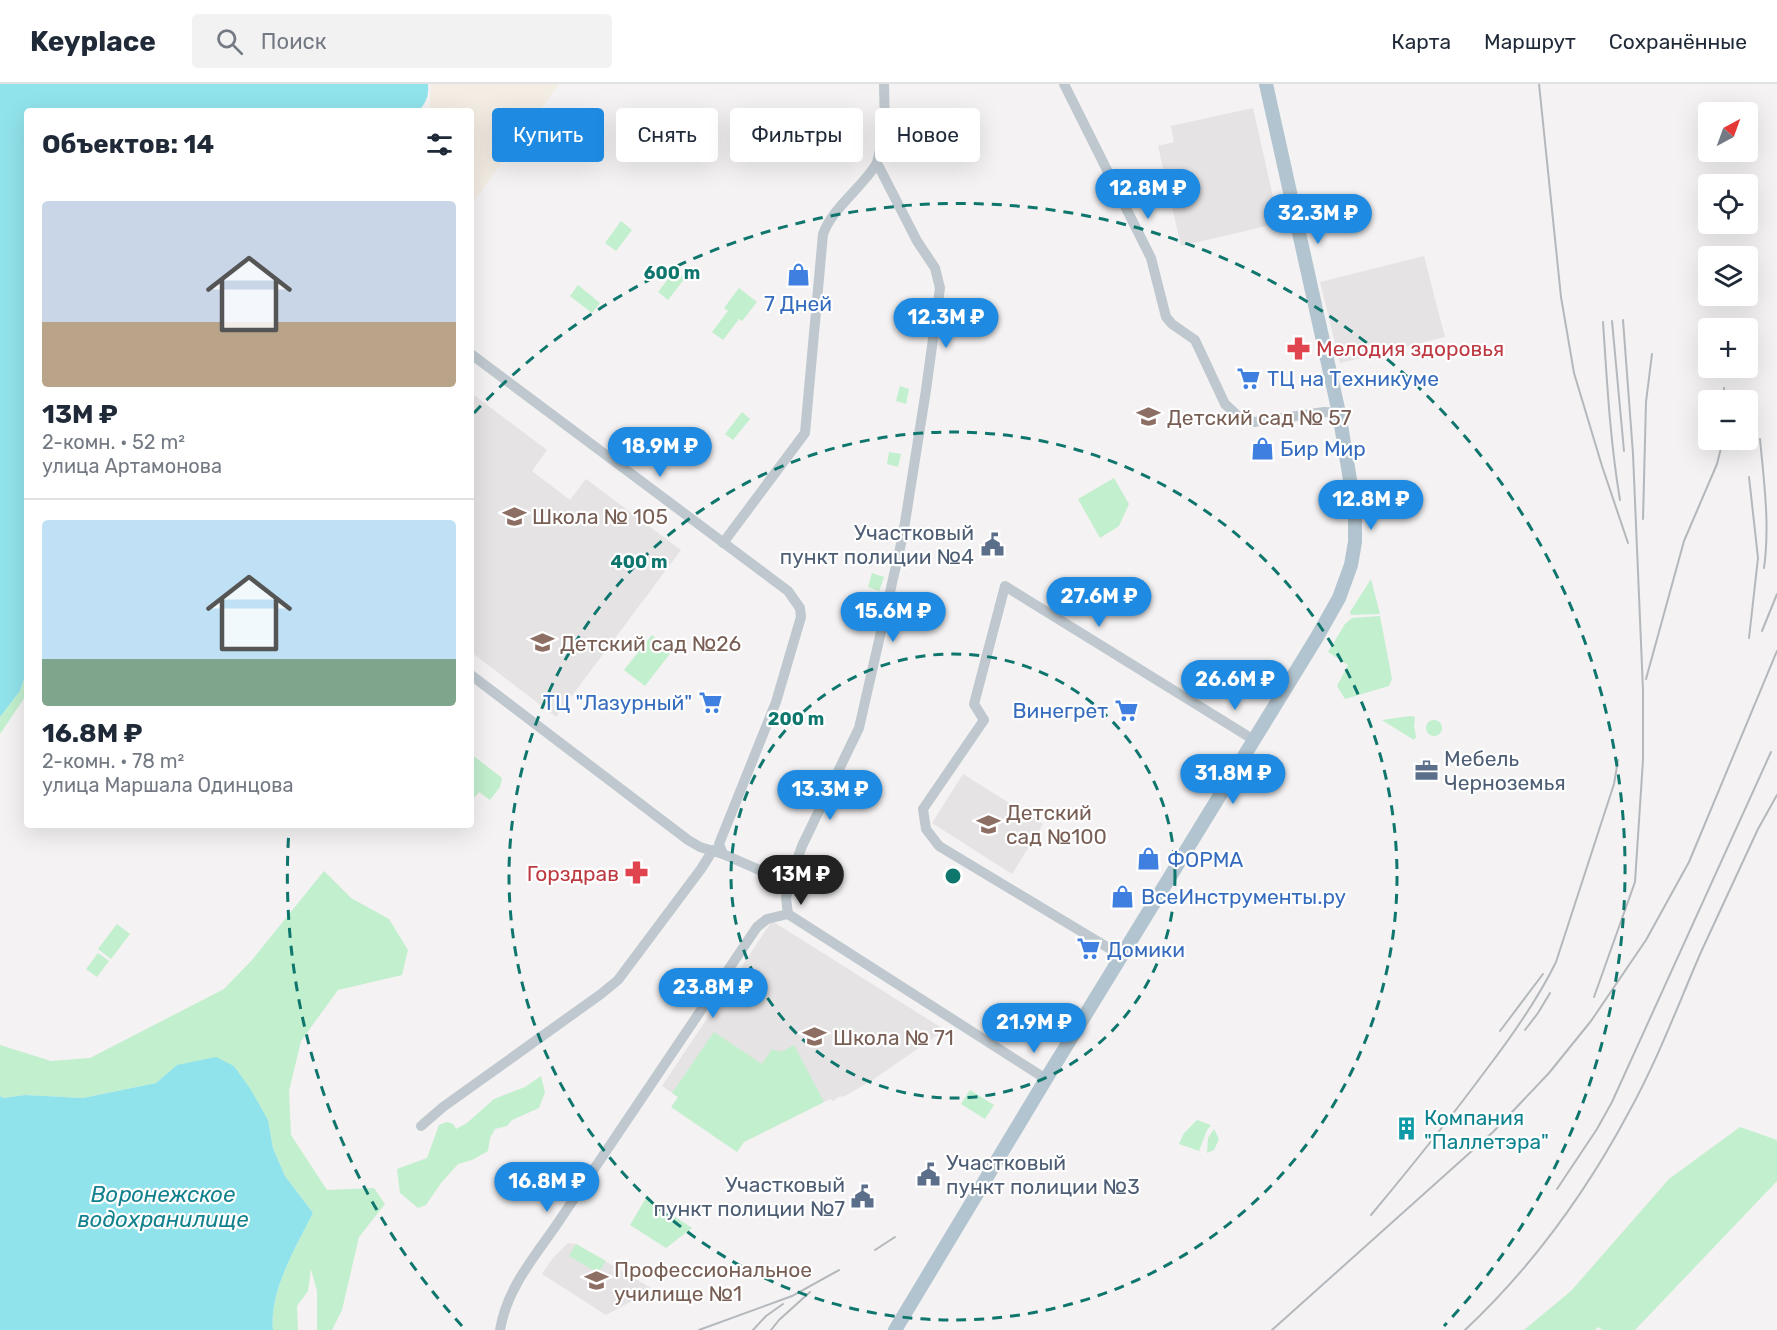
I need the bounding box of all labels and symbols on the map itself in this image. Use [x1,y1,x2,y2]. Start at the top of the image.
north arrow [1698,102,1758,162]
pin: 12.8M ₽ [1093,169,1203,220]
pin: 32.3M ₽ [1263,194,1373,245]
text: 600 m [644,262,700,284]
shop icon: 7 Дней [785,262,811,288]
place label: 7 Дней [764,291,832,316]
pin: 12.3M ₽ [891,298,1001,349]
pharmacy icon: Мелодия здоровья [1285,335,1311,361]
place label: Мелодия здоровья [1316,336,1504,361]
supermarket icon: ТЦ на Техникуме [1236,365,1262,391]
place label: ТЦ на Техникуме [1267,366,1439,391]
school or university icon: Детский сад № 57 [1136,404,1162,430]
place label: Детский сад № 57 [1167,405,1352,430]
pin: 18.9M ₽ [605,427,715,478]
shop icon: Бир Мир [1249,435,1275,461]
place label: Бир Мир [1280,436,1366,461]
pin: 12.8M ₽ [1316,480,1426,531]
school or university icon: Школа № 105 [501,503,527,529]
place label: Школа № 105 [532,504,668,529]
place label: Участковый пункт полиции №4 [780,520,974,569]
public building icon: Участковый пункт полиции №4 [979,531,1005,557]
text: 400 m [610,551,668,573]
pin: 27.6M ₽ [1044,577,1154,628]
pin: 15.6M ₽ [838,592,948,643]
school or university icon: Детский сад №26 [529,630,555,656]
place label: Детский сад №26 [560,631,741,656]
pin: 26.6M ₽ [1180,660,1290,711]
supermarket icon: ТЦ "Лазурный" [697,689,723,715]
place label: ТЦ "Лазурный" [543,690,692,715]
supermarket icon: Винегрет [1113,697,1139,723]
place label: Винегрет [1013,698,1108,723]
text: 200 m [768,708,824,730]
place label: Мебель Черноземья [1444,746,1566,795]
pin: 31.8M ₽ [1178,754,1288,805]
office icon: Мебель Черноземья [1413,757,1439,783]
pin: 13.3M ₽ [775,770,885,821]
place label: Детский сад №100 [1006,800,1107,849]
school or university icon: Детский сад №100 [975,811,1001,837]
shop icon: ФОРМА [1136,846,1162,872]
place label: ФОРМА [1167,847,1243,872]
pin: 13M ₽ [759,855,843,906]
pharmacy icon: Горздрав [624,860,650,886]
place label: Горздрав [527,861,619,886]
centre of rings [943,866,963,886]
shop icon: ВсеИнструменты.ру [1110,883,1136,909]
place label: ВсеИнструменты.ру [1141,884,1346,909]
supermarket icon: Домики [1076,936,1102,962]
place label: Домики [1107,937,1185,962]
pin: 23.8M ₽ [658,968,768,1019]
pin: 21.9M ₽ [979,1003,1089,1054]
school or university icon: Школа № 71 [802,1024,828,1050]
place label: Школа № 71 [833,1025,954,1050]
place label: Компания "Паллетэра" [1424,1105,1549,1154]
building icon: Компания "Паллетэра" [1393,1116,1419,1142]
place label: Участковый пункт полиции №3 [946,1150,1140,1199]
public building icon: Участковый пункт полиции №3 [915,1161,941,1187]
pin: 16.8M ₽ [492,1162,602,1213]
place label: Участковый пункт полиции №7 [653,1172,845,1221]
water label: Воронежское водохранилище [78,1181,248,1233]
public building icon: Участковый пункт полиции №7 [850,1183,876,1209]
place label: Профессиональное училище №1 [614,1257,812,1306]
school or university icon: Профессиональное училище №1 [583,1268,609,1294]

